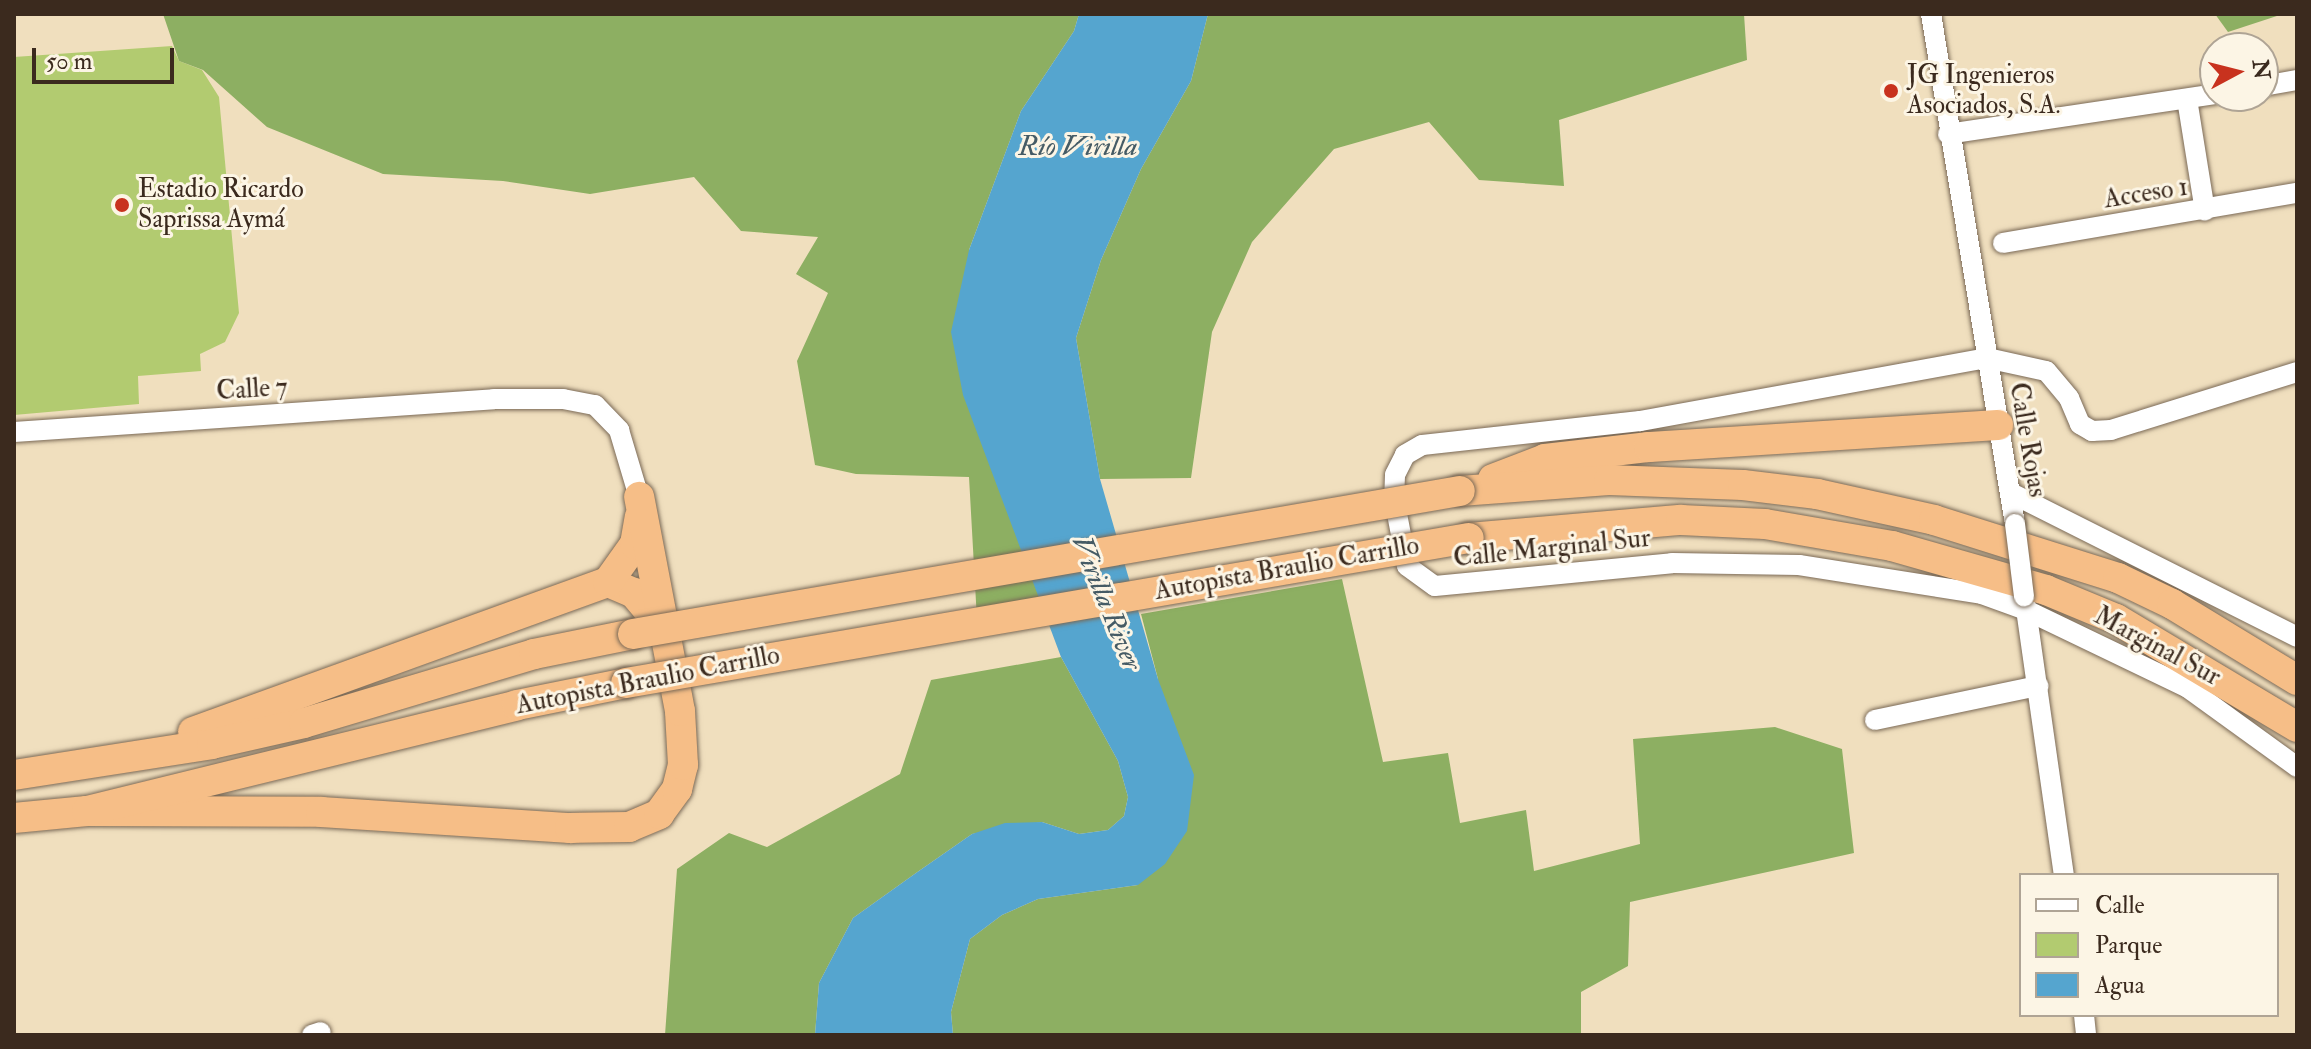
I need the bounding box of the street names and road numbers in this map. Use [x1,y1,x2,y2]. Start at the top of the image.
street label: Acceso 1 [2102,172,2190,216]
street label: Calle 7 [215,372,289,408]
street label: Calle Rojas [2002,380,2052,500]
street label: Calle Marginal Sur [1452,523,1652,575]
street label: Autopista Braulio Carrillo [1152,530,1422,608]
street label: Marginal Sur [2088,601,2226,693]
street label: Autopista Braulio Carrillo [514,640,782,722]

